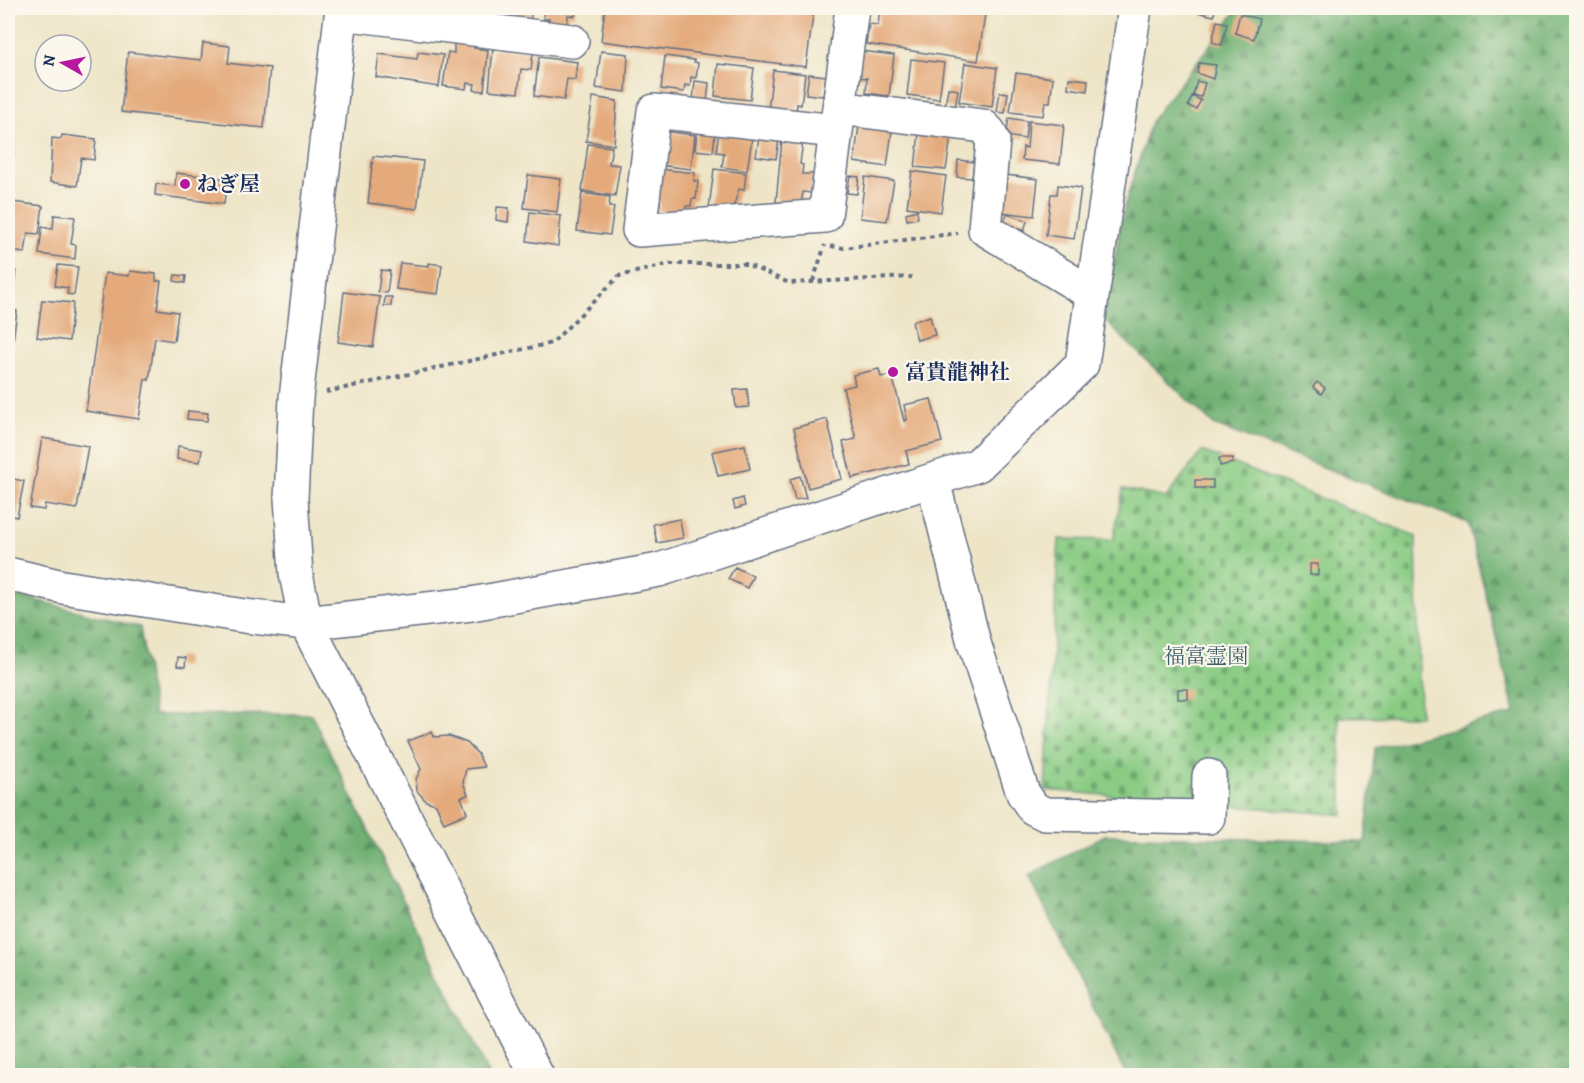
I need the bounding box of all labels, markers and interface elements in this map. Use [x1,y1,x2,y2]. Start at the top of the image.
north arrow [33,33,93,93]
text: N [37,53,61,68]
place label: ねぎ屋 [197,170,260,198]
marker: ねぎ屋 [178,177,192,191]
place label: 富貴龍神社 [905,358,1010,386]
marker: 富貴龍神社 [886,365,900,379]
park label: 福富霊園 [1164,642,1248,670]

